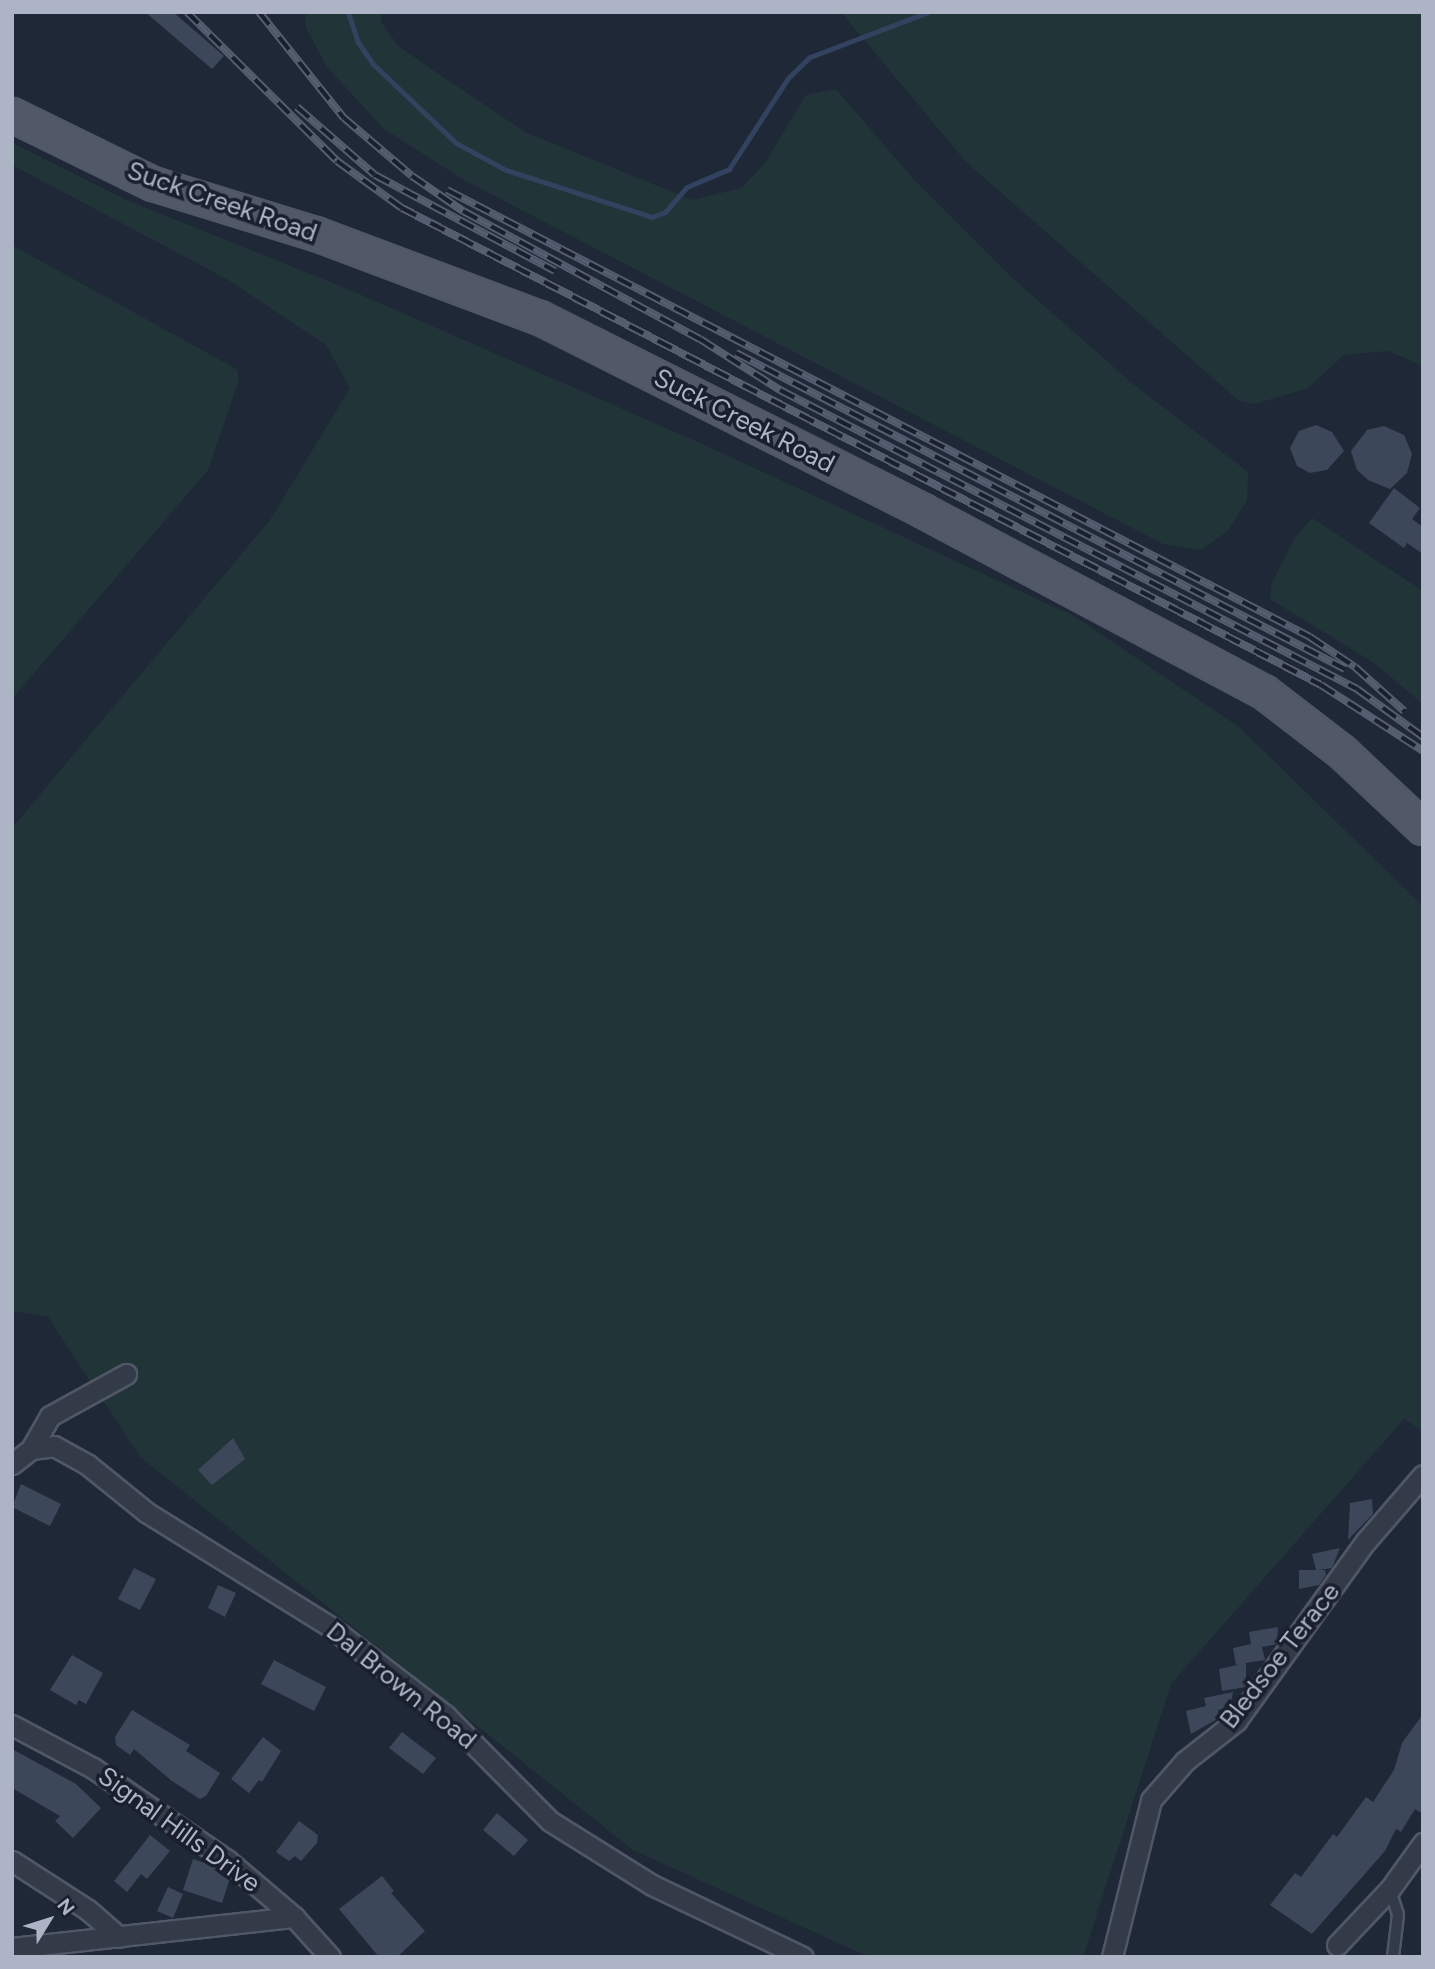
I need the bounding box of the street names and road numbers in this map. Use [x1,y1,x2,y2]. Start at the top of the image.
street label: Suck Creek Road [123,155,321,249]
street label: Suck Creek Road [649,362,839,480]
street label: Bledsoe Terace [1213,1577,1347,1735]
street label: Dal Brown Road [320,1616,482,1756]
street label: Signal Hills Drive [92,1761,266,1899]

